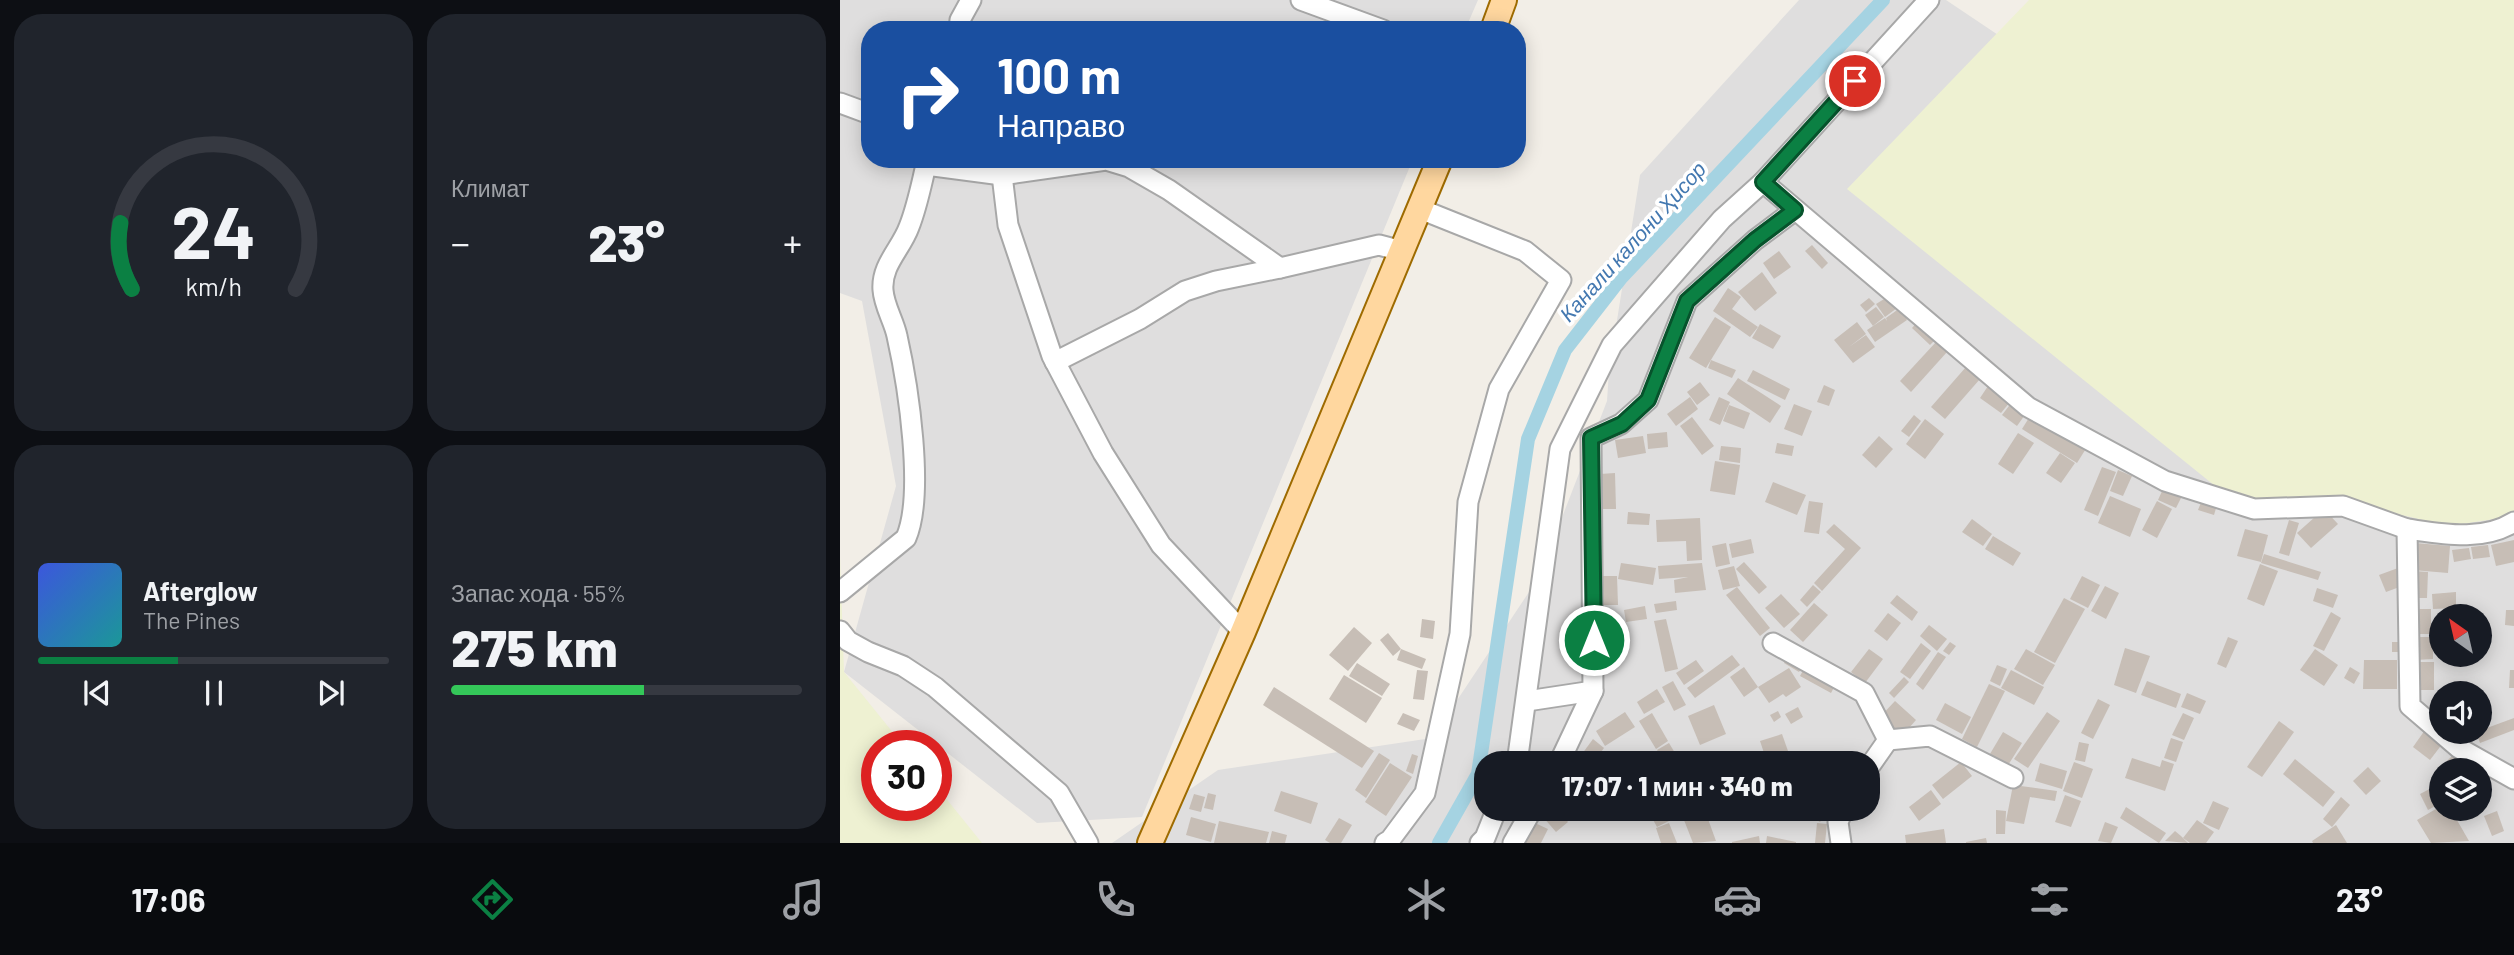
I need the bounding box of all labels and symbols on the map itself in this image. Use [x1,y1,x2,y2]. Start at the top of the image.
pin [1825,51,1885,111]
water label: Канали калони Ҳисор [1554,156,1710,326]
position arrow [1557,603,1631,677]
north arrow [2429,604,2492,667]
speed limit sign: 30 [861,730,952,821]

